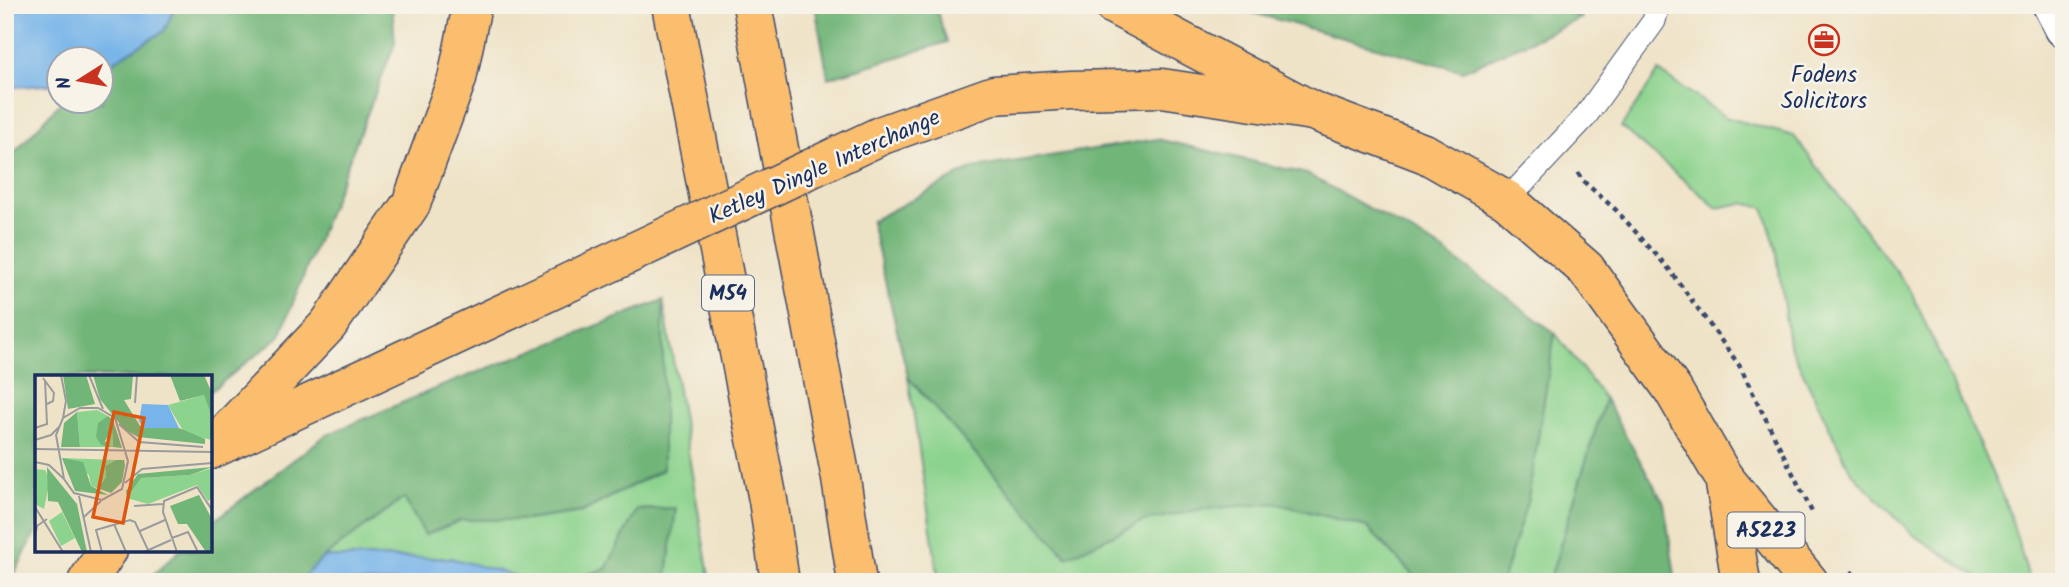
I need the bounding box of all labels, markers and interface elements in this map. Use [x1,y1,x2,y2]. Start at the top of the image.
office icon: Fodens Solicitors [1807,23,1841,57]
north arrow [46,46,116,116]
place label: Fodens Solicitors [1781,58,1867,120]
text: N [49,74,81,92]
street label: Ketley Dingle Interchange [703,100,947,235]
road number: M54 [702,276,754,310]
inset map [35,375,212,552]
road number: A5223 [1728,512,1804,548]

